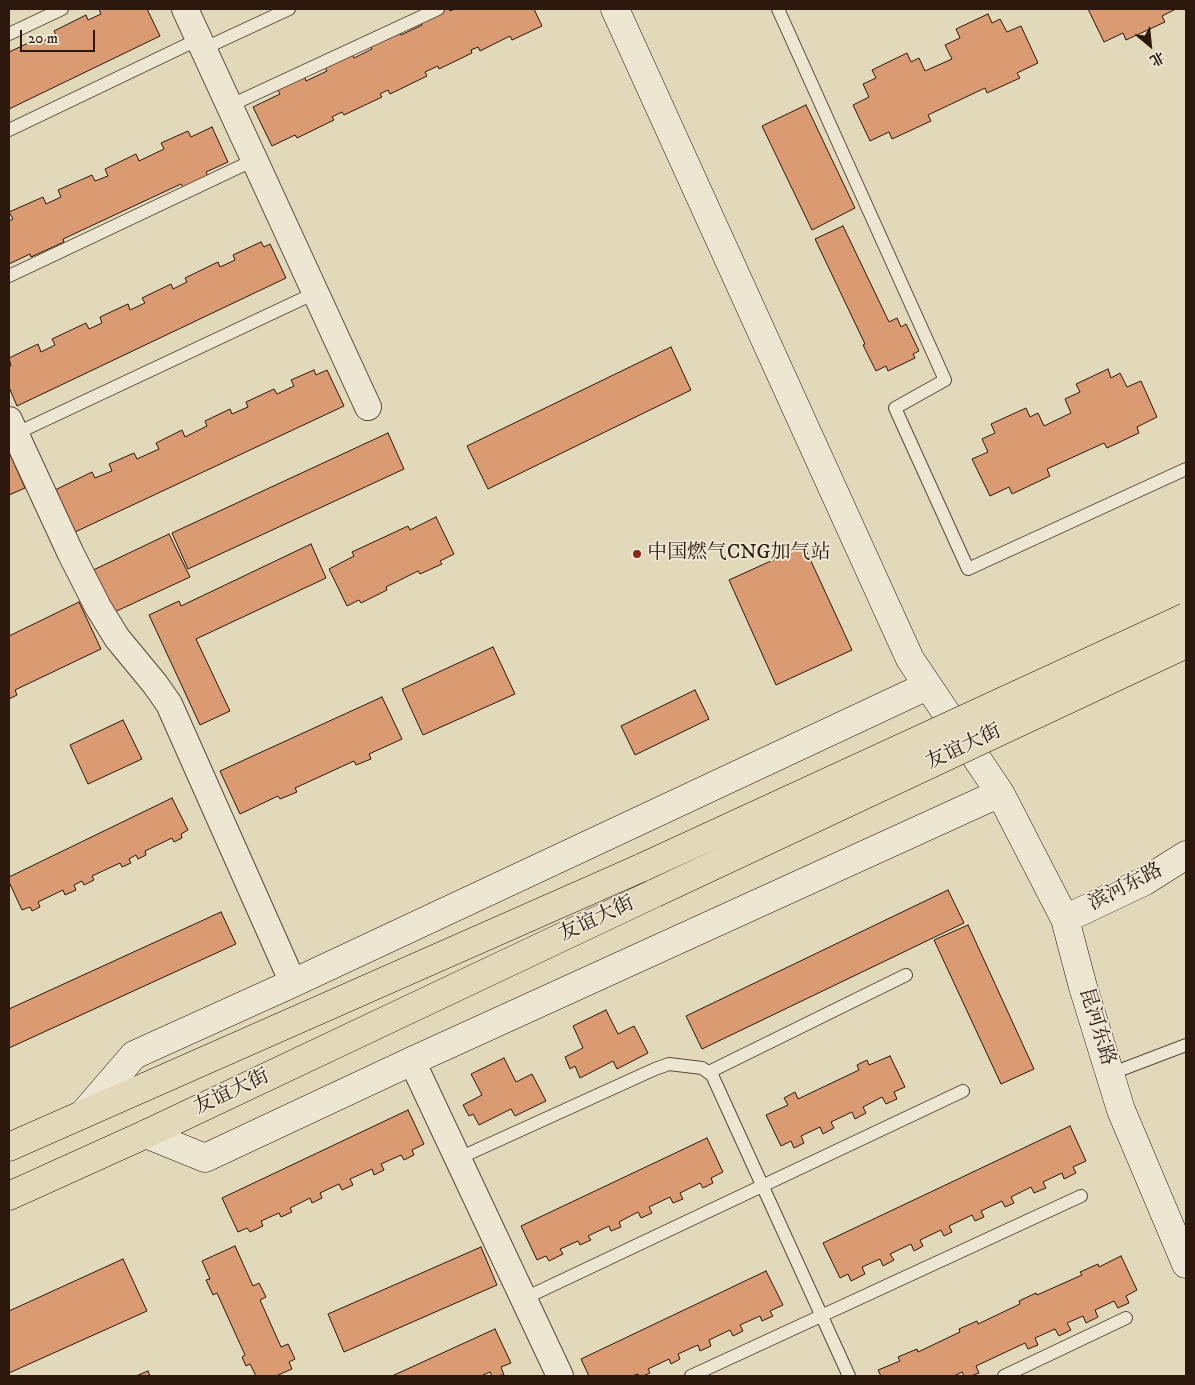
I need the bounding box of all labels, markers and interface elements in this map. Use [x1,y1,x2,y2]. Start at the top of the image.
scale bar [22,20,98,52]
north arrow [1125,20,1175,70]
text: 20 m [28,29,58,48]
text: 北 [1147,47,1167,69]
place label: 中国燃气CNG加气站 [647,542,830,566]
marker: 中国燃气CNG加气站 [631,548,643,560]
street label: 友谊大街 [923,720,1005,776]
street label: 滨河东路 [1085,859,1167,917]
street label: 友谊大街 [556,892,638,948]
street label: 昆河东路 [1073,985,1119,1069]
street label: 友谊大街 [191,1065,273,1121]

